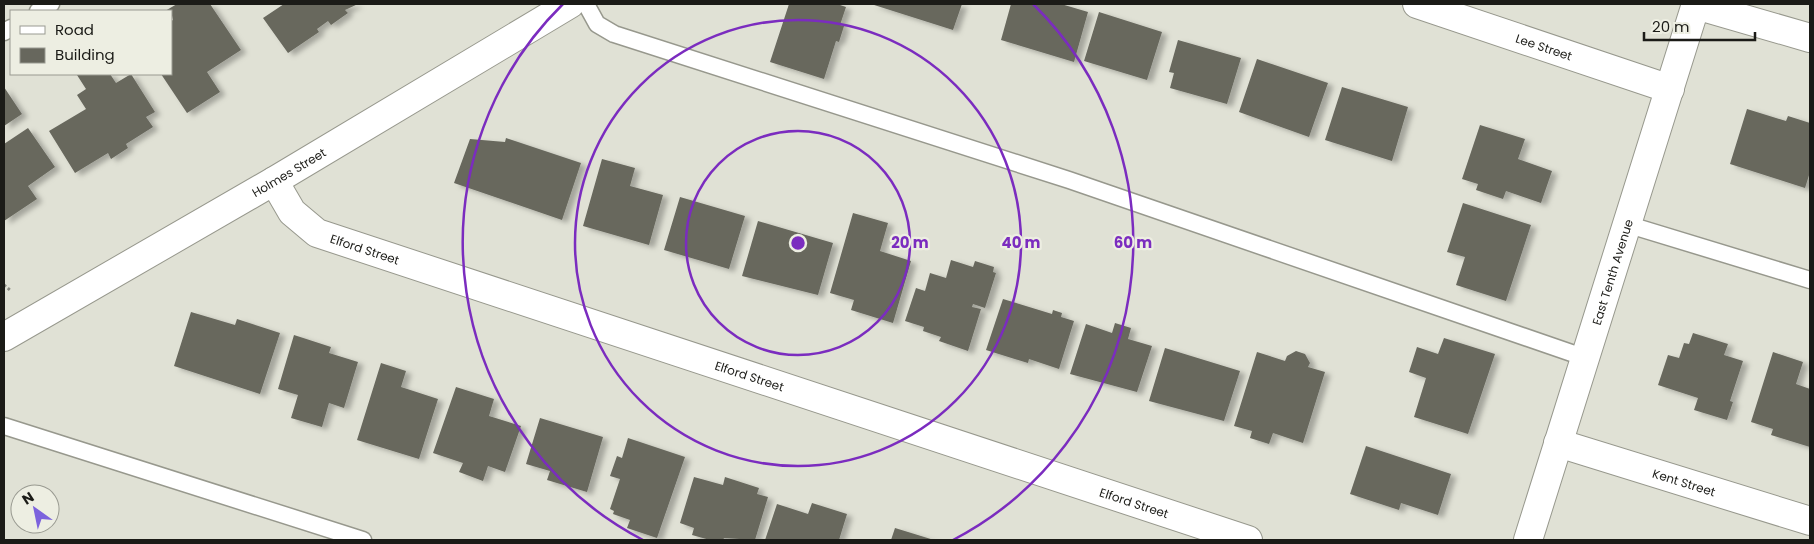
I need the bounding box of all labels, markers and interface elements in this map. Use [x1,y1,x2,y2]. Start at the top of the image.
legend [10,10,172,75]
scale bar [1644,10,1755,42]
text: 20 m [1652,16,1690,37]
text: Road [55,19,94,40]
street label: Lee Street [1514,29,1574,64]
text: Building [55,44,115,65]
street label: Holmes Street [248,143,329,201]
street label: East Tenth Avenue [1587,217,1637,327]
street label: Elford Street [328,230,402,268]
text: 20 m [891,232,929,253]
text: 40 m [1001,232,1041,253]
text: 60 m [1114,232,1152,253]
centre of rings [789,234,807,252]
street label: Elford Street [713,356,786,395]
street label: Kent Street [1650,464,1718,500]
street label: Elford Street [1097,483,1171,522]
north arrow [10,484,60,534]
text: N [18,487,38,509]

